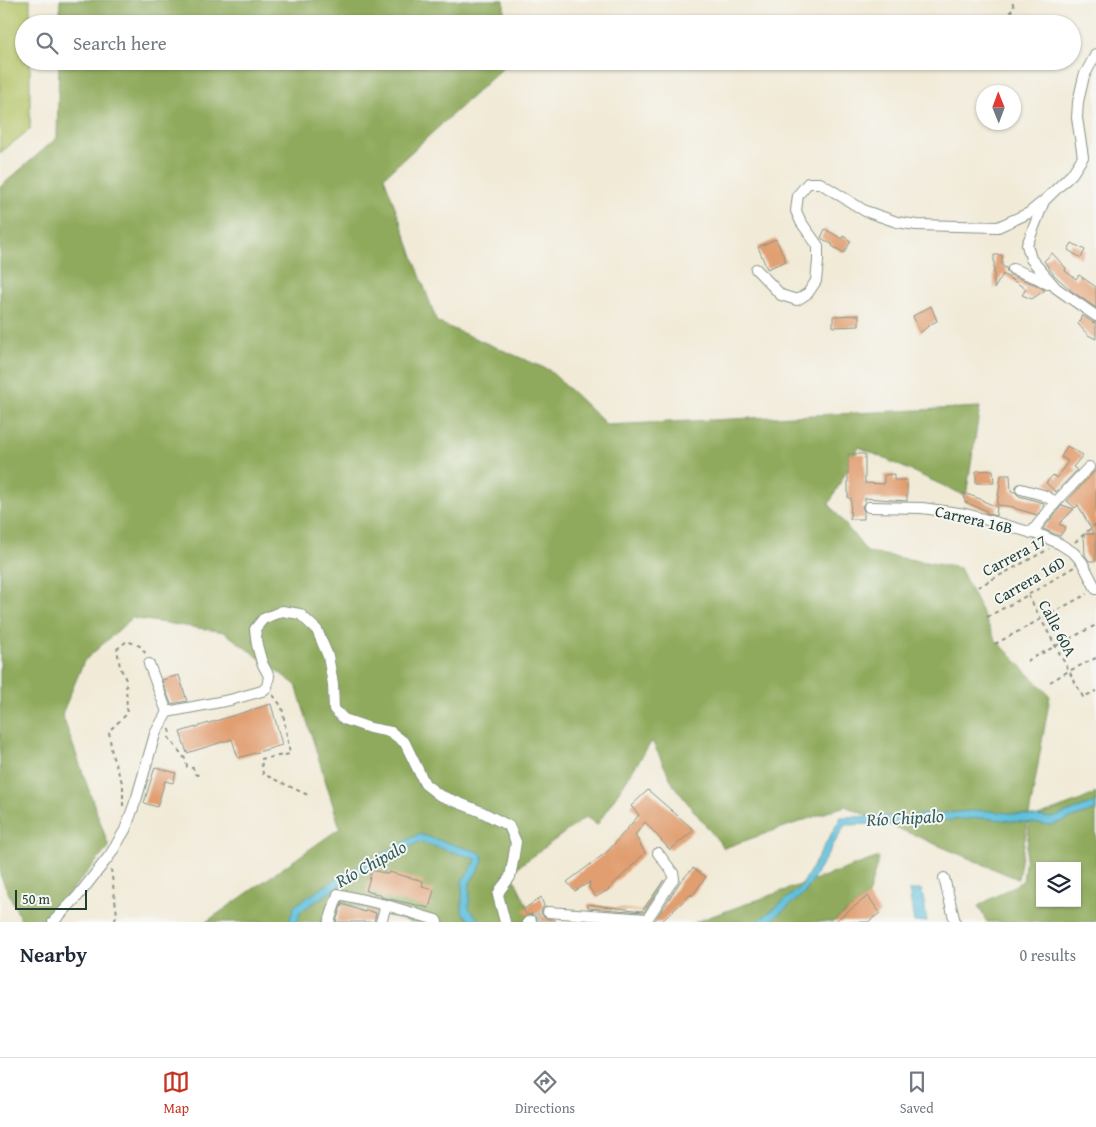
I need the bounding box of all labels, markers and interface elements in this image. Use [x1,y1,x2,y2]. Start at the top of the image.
search box [15,15,1081,70]
icon: search [33,29,61,57]
text: Search here [73,29,167,57]
north arrow [976,85,1021,130]
street label: Carrera 16B [933,498,1015,540]
street label: Carrera 17 [978,528,1051,582]
street label: Carrera 16D [989,550,1070,610]
street label: Calle 60A [1033,595,1083,661]
water label: Río Chipalo [865,802,945,833]
water label: Río Chipalo [330,833,411,895]
map controls [1036,862,1081,907]
button: layers [1036,862,1081,907]
scale bar [15,887,88,910]
text: 50 m [22,889,50,909]
text: Nearby [20,939,87,970]
text: 0 results [1019,943,1076,967]
tab: Map [162,1068,190,1118]
tab: Directions [515,1068,575,1118]
tab: Saved [900,1068,934,1118]

